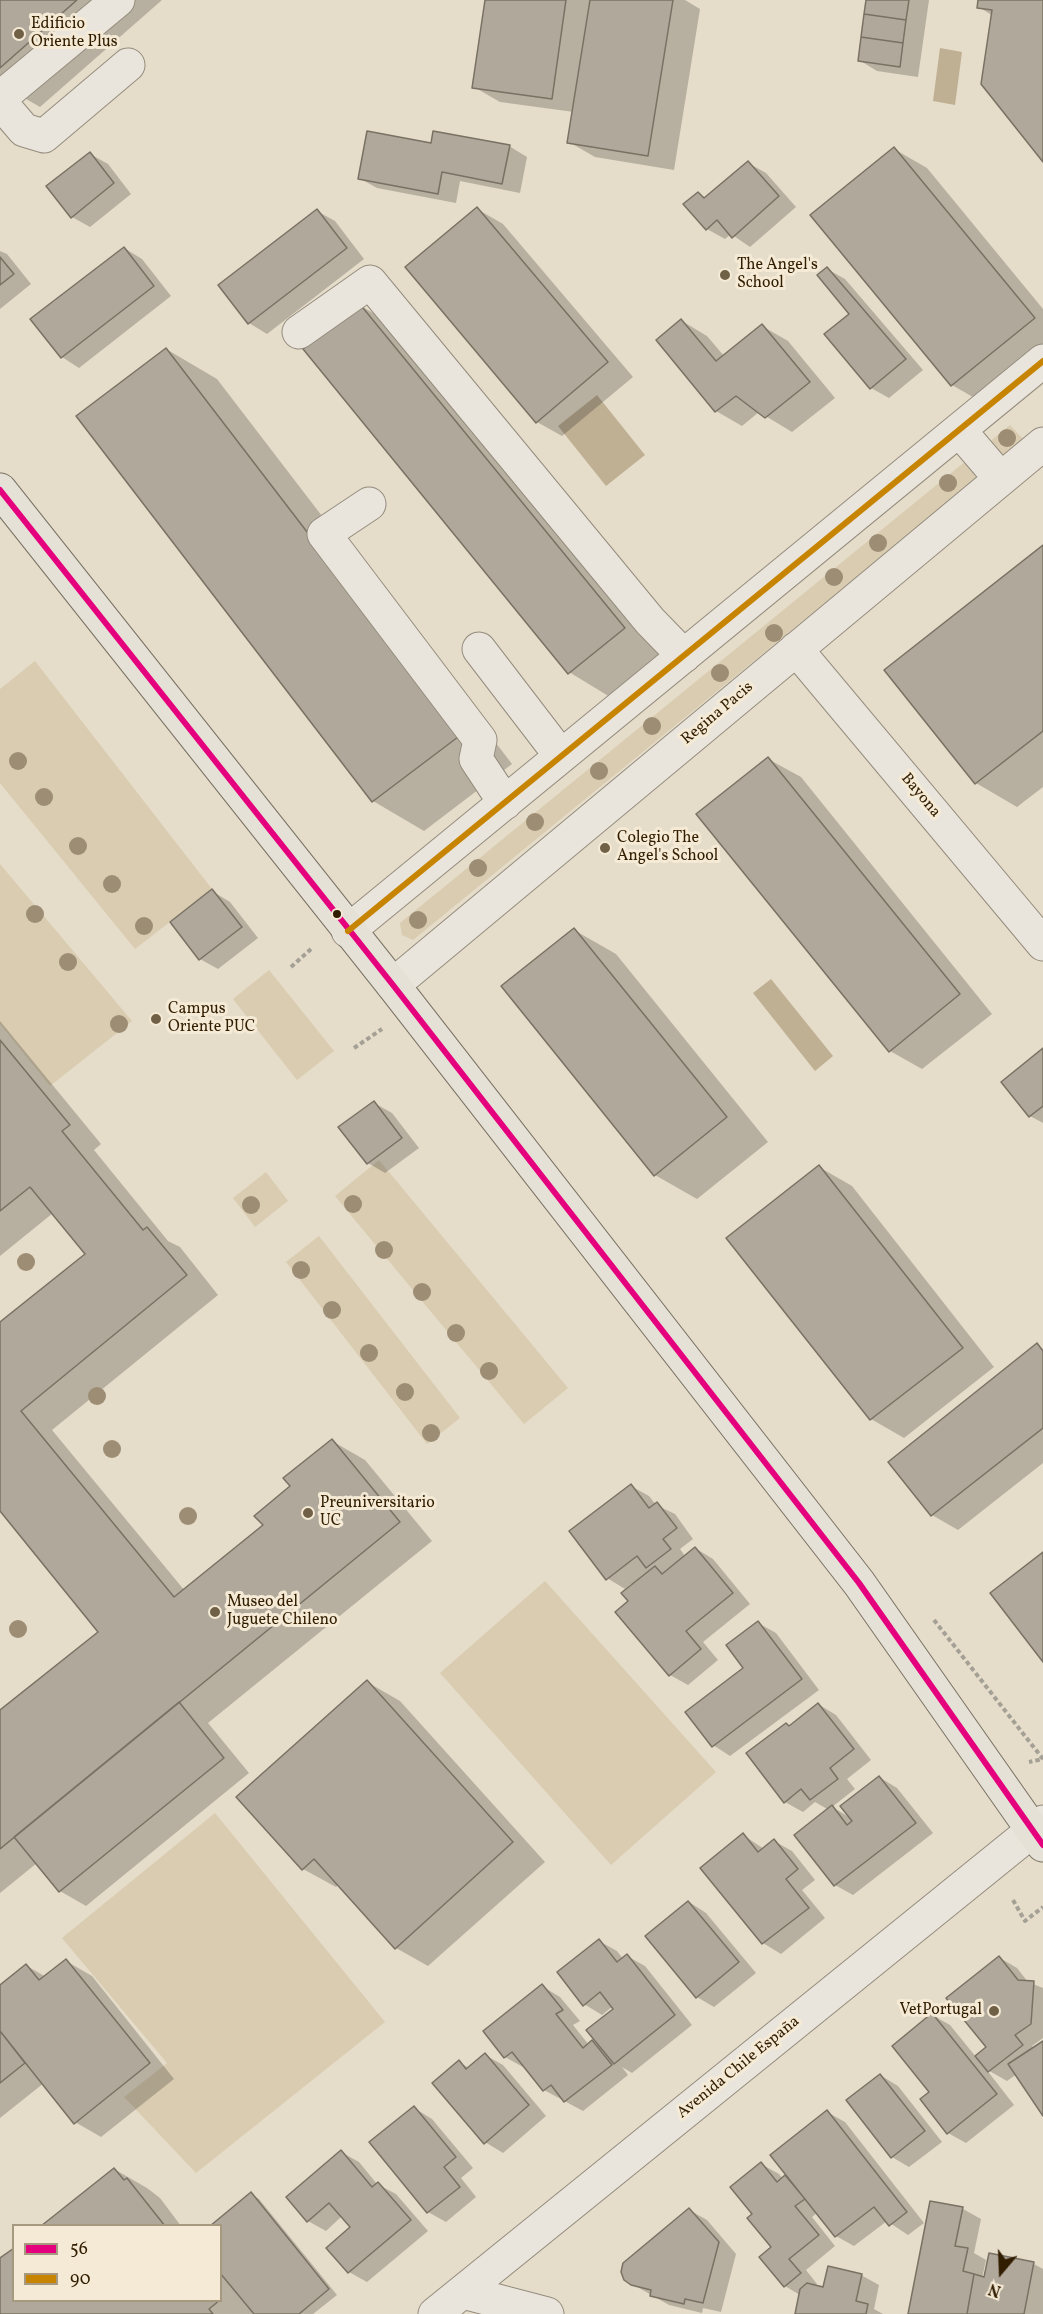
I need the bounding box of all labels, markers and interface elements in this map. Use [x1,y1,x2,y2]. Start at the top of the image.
place label: Edificio Oriente Plus [31,15,118,53]
marker: Edificio Oriente Plus [12,27,26,41]
place label: The Angel's School [737,256,818,294]
marker: The Angel's School [718,268,732,282]
street label: Regina Pacis [678,678,758,750]
street label: Bayona [896,770,944,822]
place label: Colegio The Angel's School [617,829,718,867]
marker: Colegio The Angel's School [598,841,612,855]
unlabelled marker [331,908,343,920]
place label: Campus Oriente PUC [168,1000,255,1038]
marker: Campus Oriente PUC [149,1012,163,1026]
place label: Preuniversitario UC [320,1494,435,1532]
marker: Preuniversitario UC [301,1506,315,1520]
place label: Museo del Juguete Chileno [227,1593,338,1631]
marker: Museo del Juguete Chileno [208,1605,222,1619]
place label: VetPortugal [900,2001,982,2021]
marker: VetPortugal [987,2004,1001,2018]
street label: Avenida Chile España [674,2013,804,2123]
legend [12,2224,222,2302]
text: 56 [70,2237,88,2262]
north arrow [971,2242,1031,2302]
text: 90 [70,2267,91,2292]
text: N [986,2277,1004,2301]

